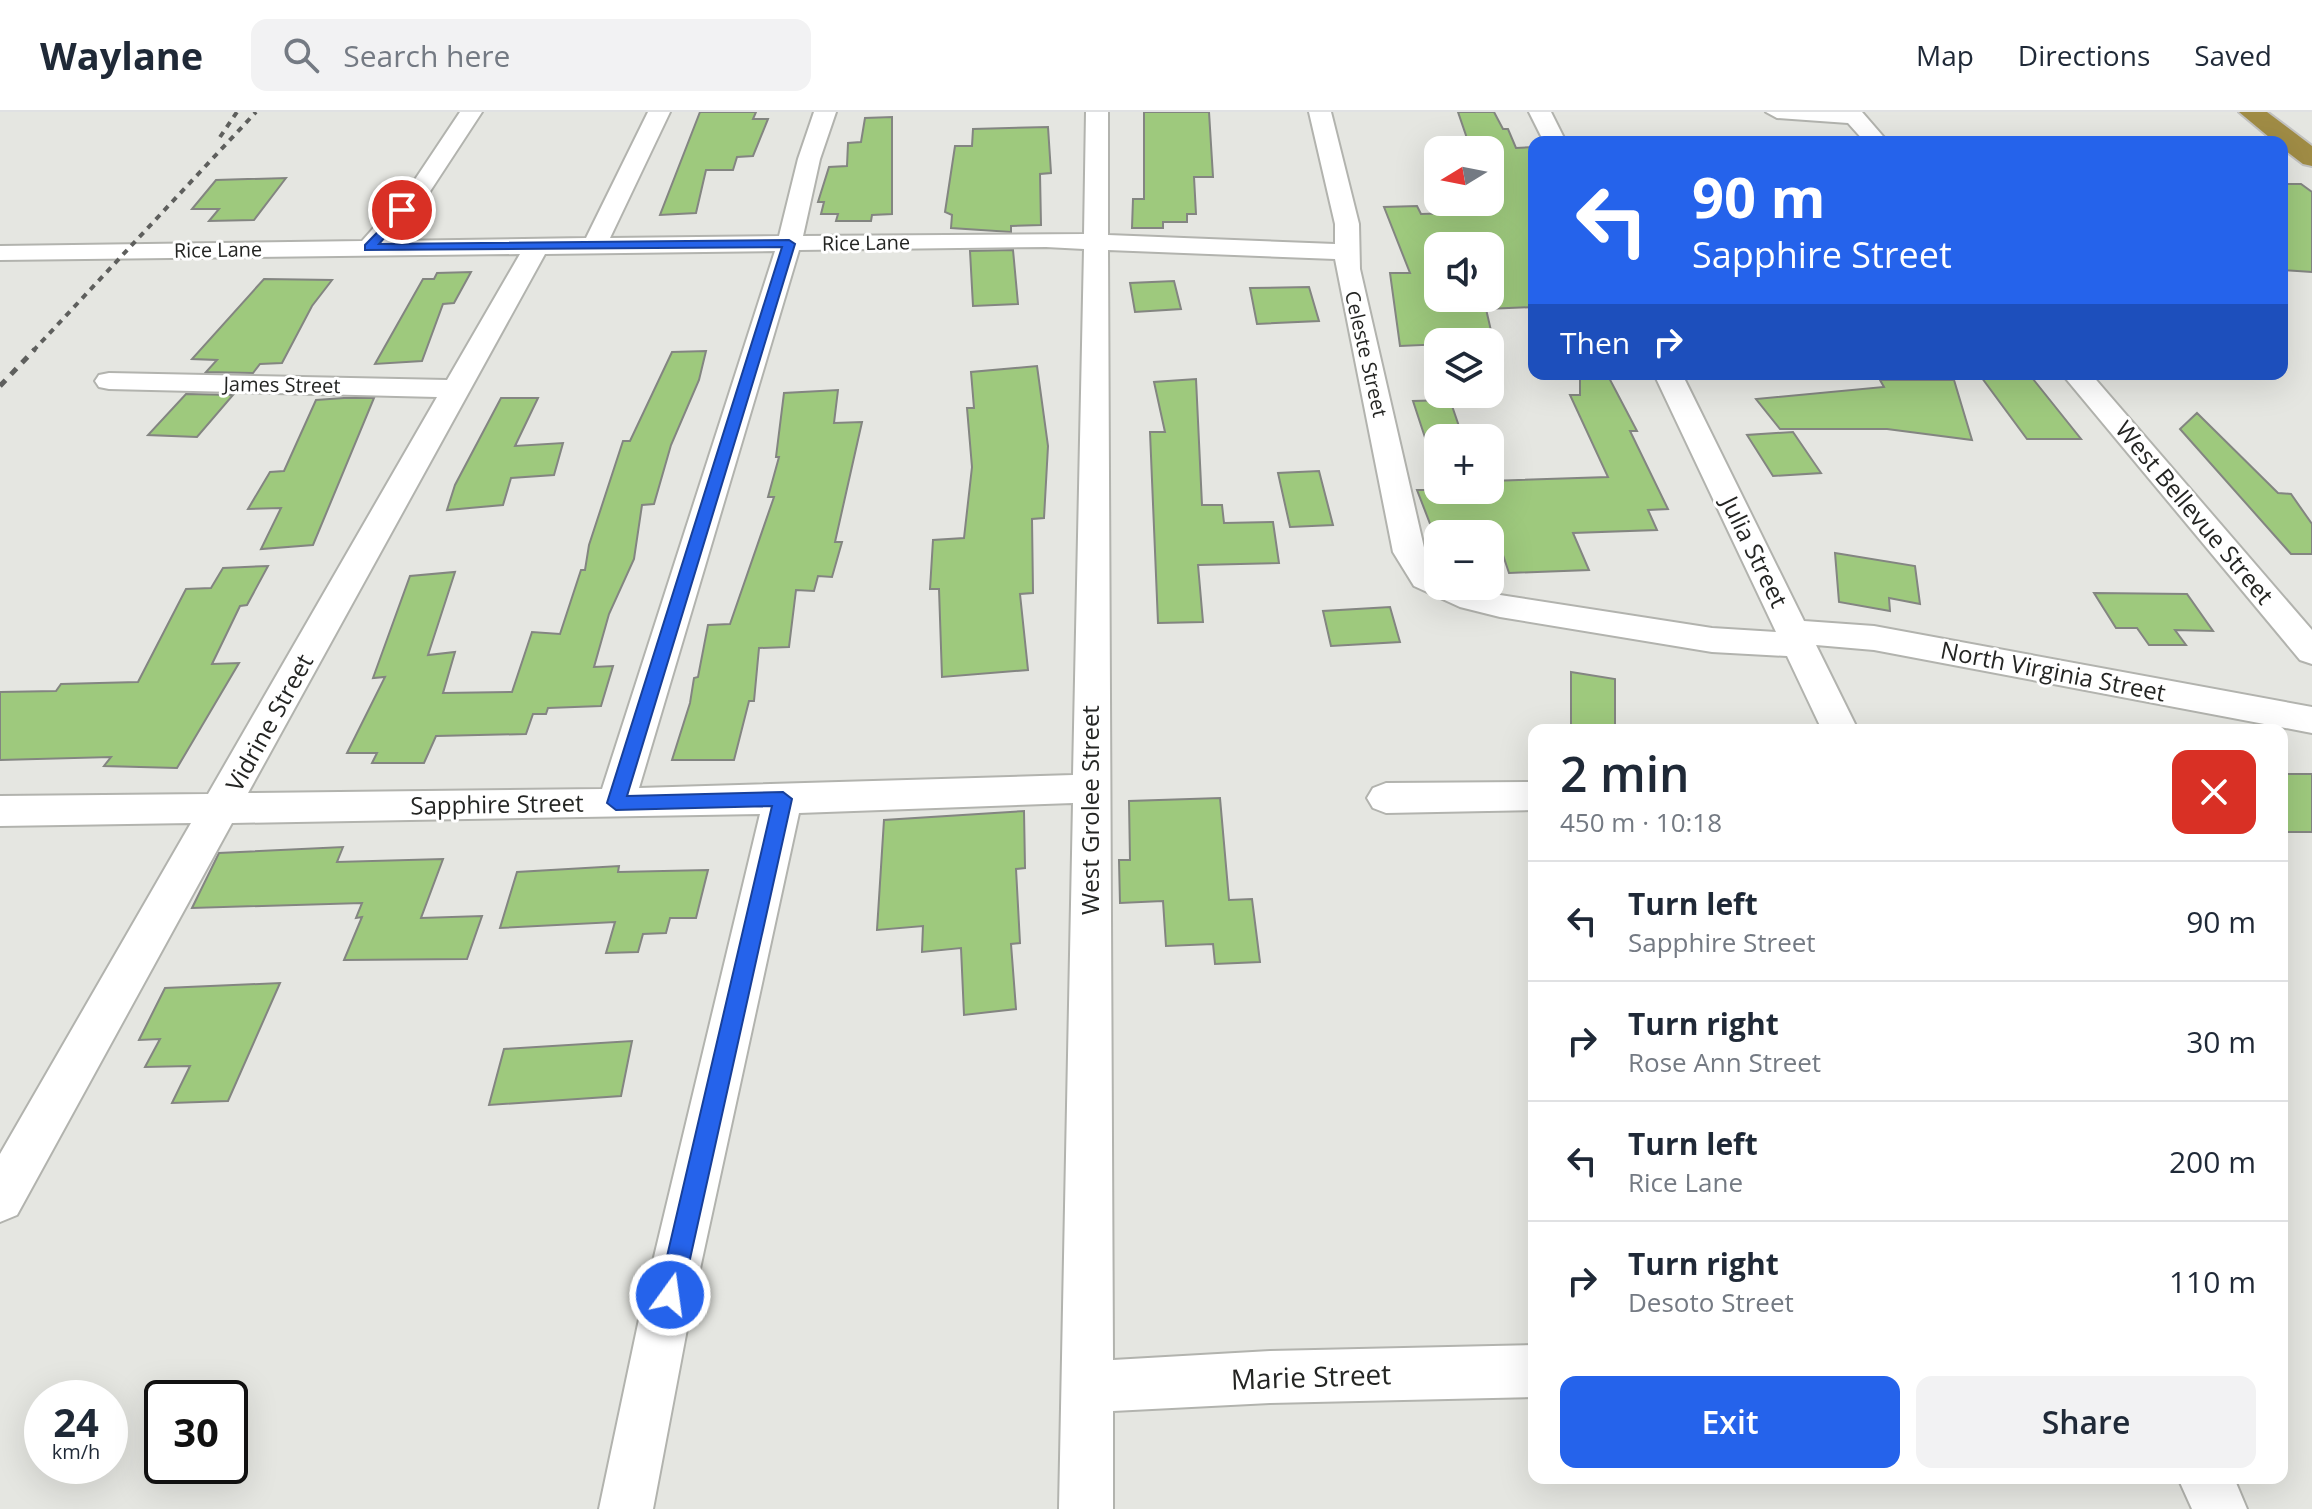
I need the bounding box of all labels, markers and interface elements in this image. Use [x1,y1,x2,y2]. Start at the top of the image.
search box [251,19,811,91]
text: Waylane [40,29,203,81]
icon: search [279,33,323,77]
text: Search here [343,35,510,76]
text: Map [1916,36,1974,74]
text: Directions [2018,36,2150,74]
text: Saved [2194,36,2272,74]
north arrow [1424,136,1504,216]
map controls [1424,136,1504,600]
text: 90 m [1692,158,1826,234]
icon: left [1560,168,1664,272]
pin [368,176,436,244]
icon: arrive [380,188,424,232]
street label: Rice Lane [822,228,910,257]
text: Sapphire Street [1692,230,1952,279]
button: sound [1424,232,1504,312]
street label: Rice Lane [174,235,262,264]
street label: Celeste Street [1339,288,1394,420]
icon: right [1646,320,1690,364]
text: Then [1560,322,1630,363]
button: layers [1424,328,1504,408]
street label: James Street [221,370,341,399]
street label: West Bellevue Street [2109,413,2282,611]
button: + [1424,424,1504,504]
street label: Julia Street [1713,488,1796,612]
button: − [1424,520,1504,600]
street label: North Virginia Street [1938,633,2169,709]
street label: Vidrine Street [217,648,320,797]
street label: West Grolee Street [1073,705,1106,915]
text: 2 min [1560,741,1690,806]
button: close [2172,750,2256,834]
street label: Sapphire Street [410,785,584,822]
text: 450 m · 10:18 [1560,804,1722,840]
text: Turn left [1628,883,1758,924]
icon: left [1560,899,1604,943]
text: 90 m [2186,901,2256,942]
text: Sapphire Street [1628,924,1816,960]
text: Turn right [1628,1003,1779,1044]
icon: right [1560,1019,1604,1063]
text: 30 m [2186,1021,2256,1062]
text: Rose Ann Street [1628,1044,1821,1080]
text: Turn left [1628,1123,1758,1164]
icon: left [1560,1139,1604,1183]
text: 200 m [2169,1141,2256,1182]
text: Rice Lane [1628,1164,1743,1200]
text: Turn right [1628,1243,1779,1284]
position arrow [628,1253,712,1337]
icon: right [1560,1259,1604,1303]
text: 110 m [2169,1261,2256,1302]
text: Desoto Street [1628,1284,1794,1320]
street label: Marie Street [1230,1354,1392,1398]
button: Exit [1560,1376,1900,1468]
button: Share [1916,1376,2256,1468]
speed limit sign: 30 [144,1380,248,1484]
text: 24 [53,1394,99,1449]
text: km/h [52,1438,100,1465]

